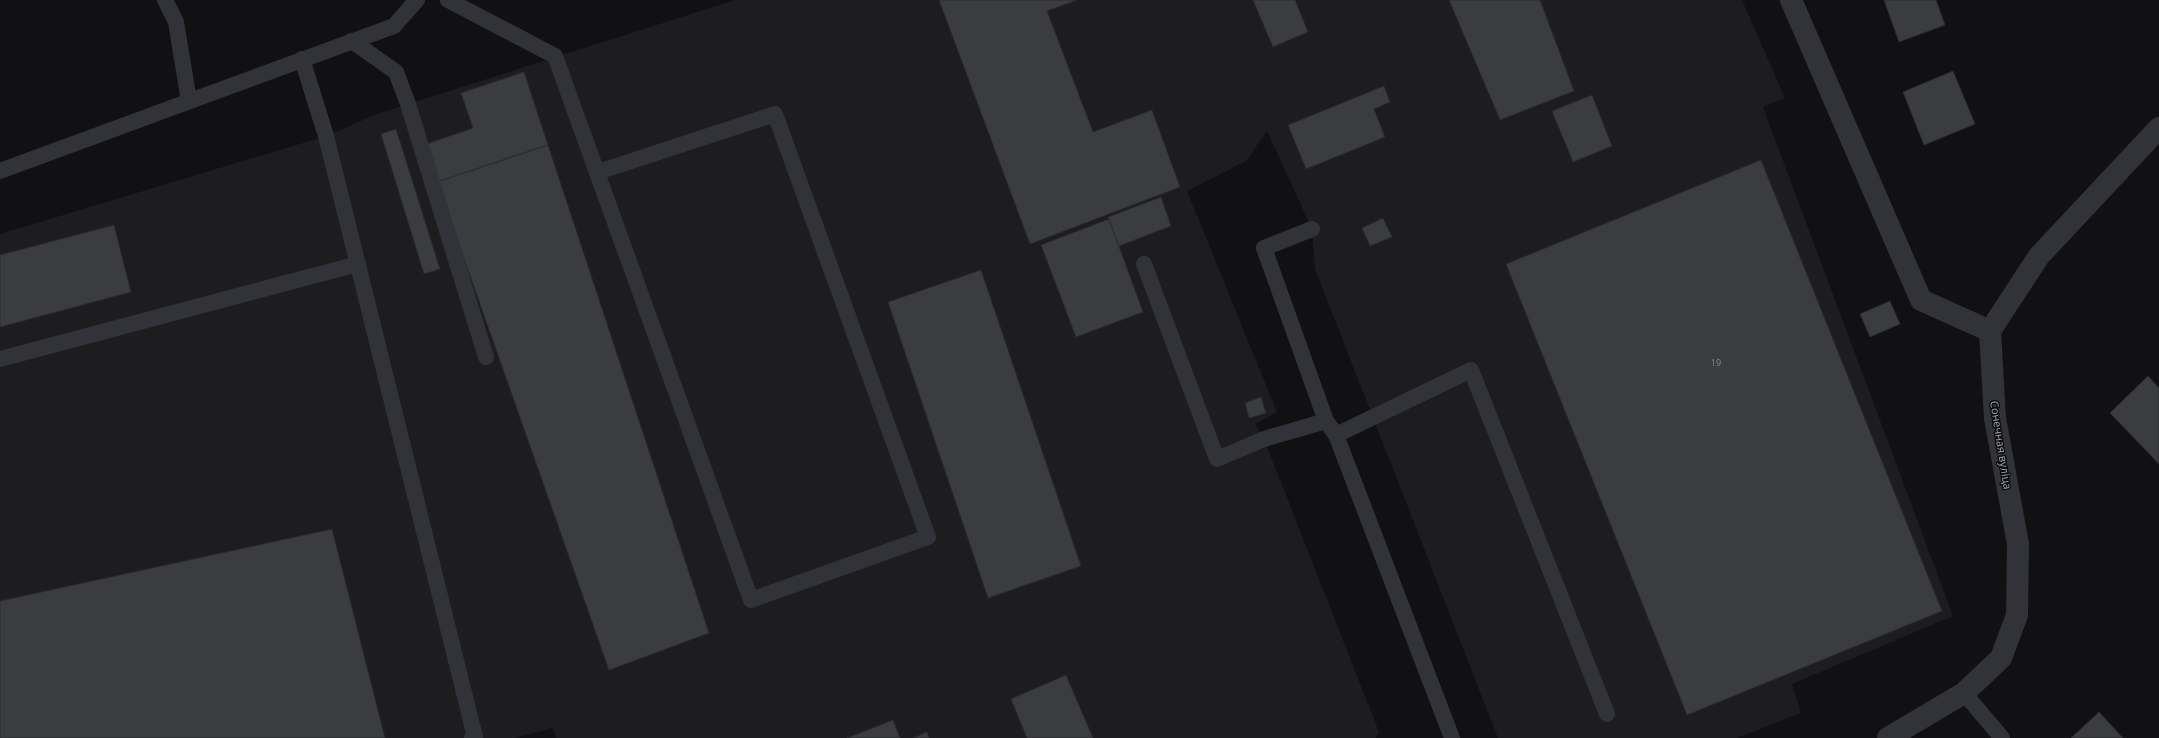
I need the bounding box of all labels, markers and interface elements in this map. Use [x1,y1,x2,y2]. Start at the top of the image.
house number: 19 [1711,356,1721,369]
street label: Сонечная вуліца [1987,400,2016,490]

